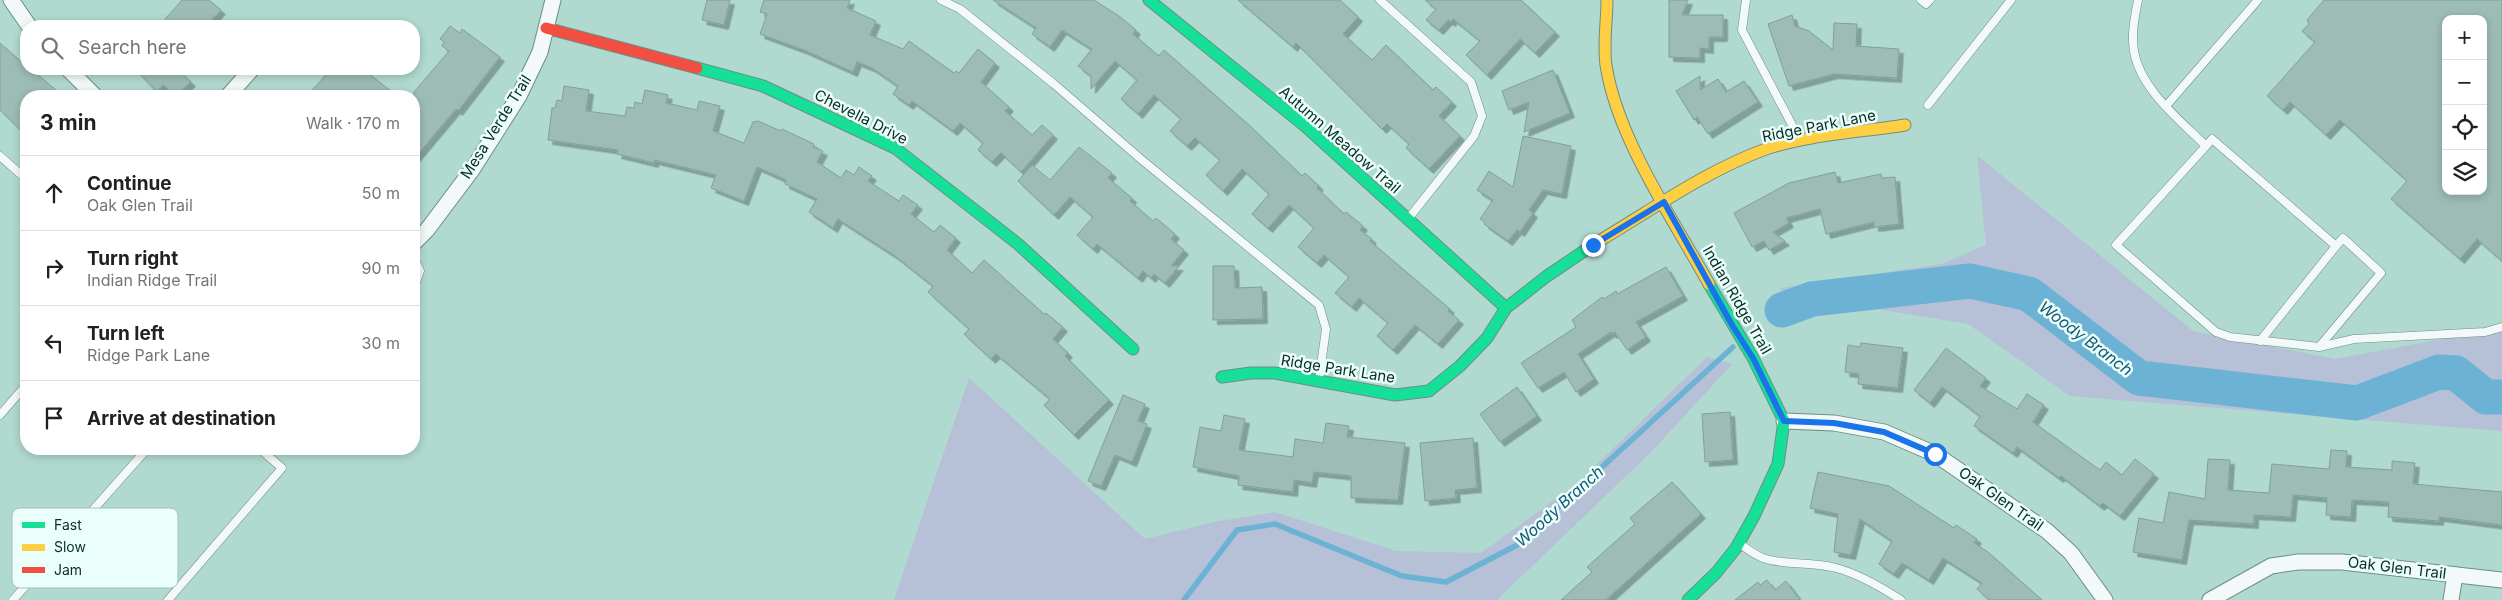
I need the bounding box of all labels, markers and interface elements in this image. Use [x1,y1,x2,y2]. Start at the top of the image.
map controls [2442,15,2487,195]
button: + [2442,15,2487,60]
search box [20,20,420,75]
icon: search [38,34,66,62]
text: Search here [78,36,187,59]
button: − [2442,60,2487,105]
street label: Mesa Verde Trail [456,71,535,182]
street label: Autumn Meadow Trail [1276,82,1405,198]
street label: Chevella Drive [811,85,911,148]
street label: Ridge Park Lane [1760,105,1877,146]
button: locate [2442,105,2487,150]
text: 3 min [40,110,96,135]
text: Walk · 170 m [306,113,400,133]
button: layers [2442,150,2487,195]
text: Continue [87,172,172,195]
icon: ahead [40,179,68,207]
text: 50 m [362,183,400,203]
text: Oak Glen Trail [87,195,193,215]
route end [1582,234,1605,257]
street label: Indian Ridge Trail [1699,242,1776,357]
text: Turn right [87,247,178,270]
icon: right [40,254,68,282]
text: 90 m [361,258,400,278]
text: Indian Ridge Trail [87,270,217,290]
water label: Woody Branch [2035,296,2137,380]
text: Turn left [87,322,165,345]
icon: left [40,329,68,357]
text: 30 m [362,333,400,353]
text: Ridge Park Lane [87,345,210,365]
street label: Ridge Park Lane [1280,350,1397,387]
icon: arrive [40,404,68,432]
text: Arrive at destination [87,407,276,430]
route start [1924,443,1947,466]
water label: Woody Branch [1511,461,1607,551]
street label: Oak Glen Trail [1955,462,2047,535]
legend [12,508,178,588]
text: Fast [54,516,82,533]
text: Slow [54,538,86,555]
street label: Oak Glen Trail [2347,552,2447,583]
text: Jam [54,561,82,578]

